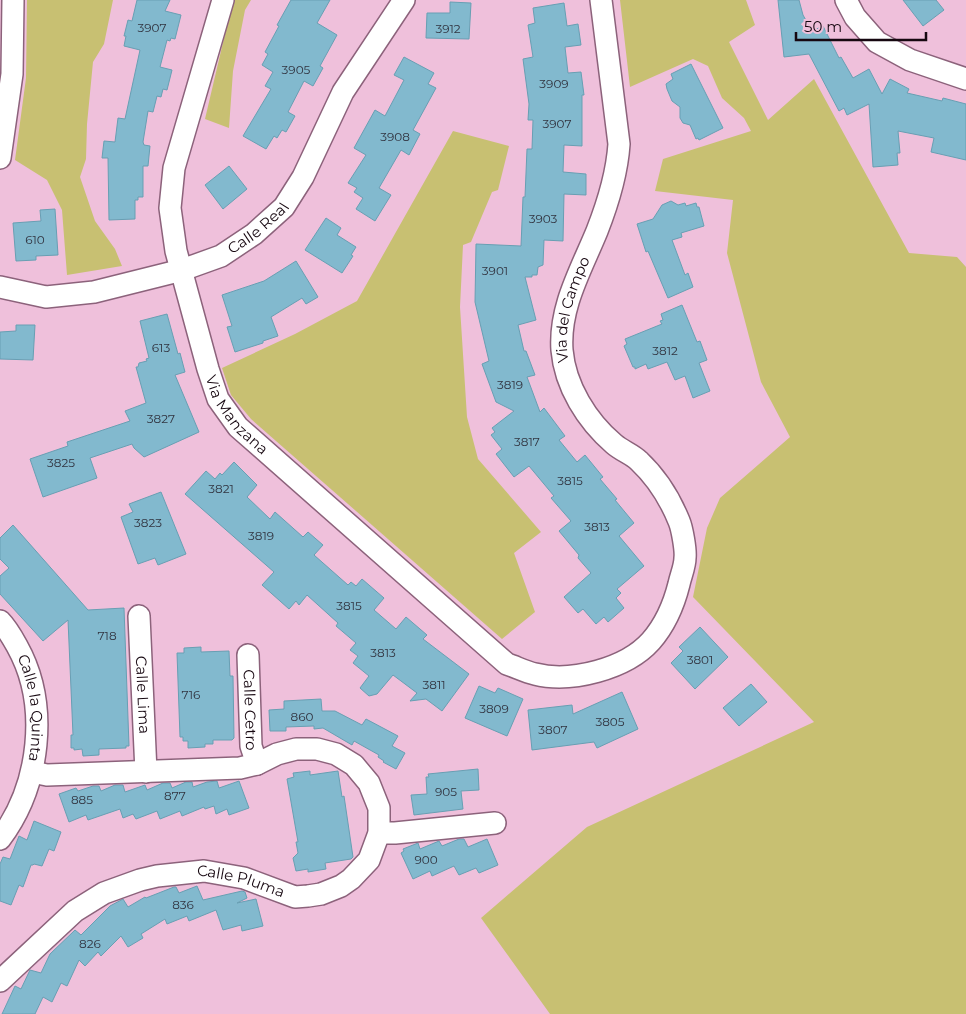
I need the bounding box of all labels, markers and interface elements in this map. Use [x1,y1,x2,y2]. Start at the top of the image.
scale bar [796,10,926,42]
text: 50 m [804,17,842,36]
house number: 3907 [138,20,167,35]
house number: 3912 [435,21,461,36]
house number: 3905 [282,62,311,77]
house number: 3909 [539,76,569,91]
house number: 3907 [543,116,572,131]
house number: 3908 [380,129,410,144]
street label: Calle Real [224,199,293,258]
house number: 3903 [529,211,558,226]
house number: 610 [25,232,45,247]
street label: Via del Campo [552,253,594,364]
house number: 3901 [482,263,508,278]
house number: 613 [152,340,170,355]
house number: 3812 [652,343,678,358]
street label: Via Manzana [202,373,272,458]
house number: 3819 [497,377,523,392]
house number: 3827 [147,411,175,426]
house number: 3817 [514,434,540,449]
house number: 3825 [47,455,75,470]
house number: 3815 [557,473,583,488]
house number: 3821 [208,481,234,496]
house number: 3823 [134,515,162,530]
house number: 3813 [584,519,610,534]
house number: 3819 [248,528,274,543]
house number: 3815 [336,598,362,613]
house number: 718 [97,628,117,643]
house number: 3813 [370,645,396,660]
street label: Calle la Quinta [13,651,47,763]
house number: 3801 [687,652,713,667]
street label: Calle Lima [132,655,154,734]
street label: Calle Cetro [239,669,261,751]
house number: 3811 [422,677,446,692]
house number: 716 [182,687,200,702]
house number: 3809 [479,701,509,716]
house number: 860 [291,709,314,724]
house number: 3805 [595,714,625,729]
house number: 3807 [538,722,568,737]
house number: 905 [435,784,457,799]
house number: 877 [164,788,186,803]
house number: 885 [71,792,93,807]
house number: 900 [414,852,438,867]
street label: Calle Pluma [196,861,288,901]
house number: 836 [172,897,194,912]
house number: 826 [79,936,101,951]

